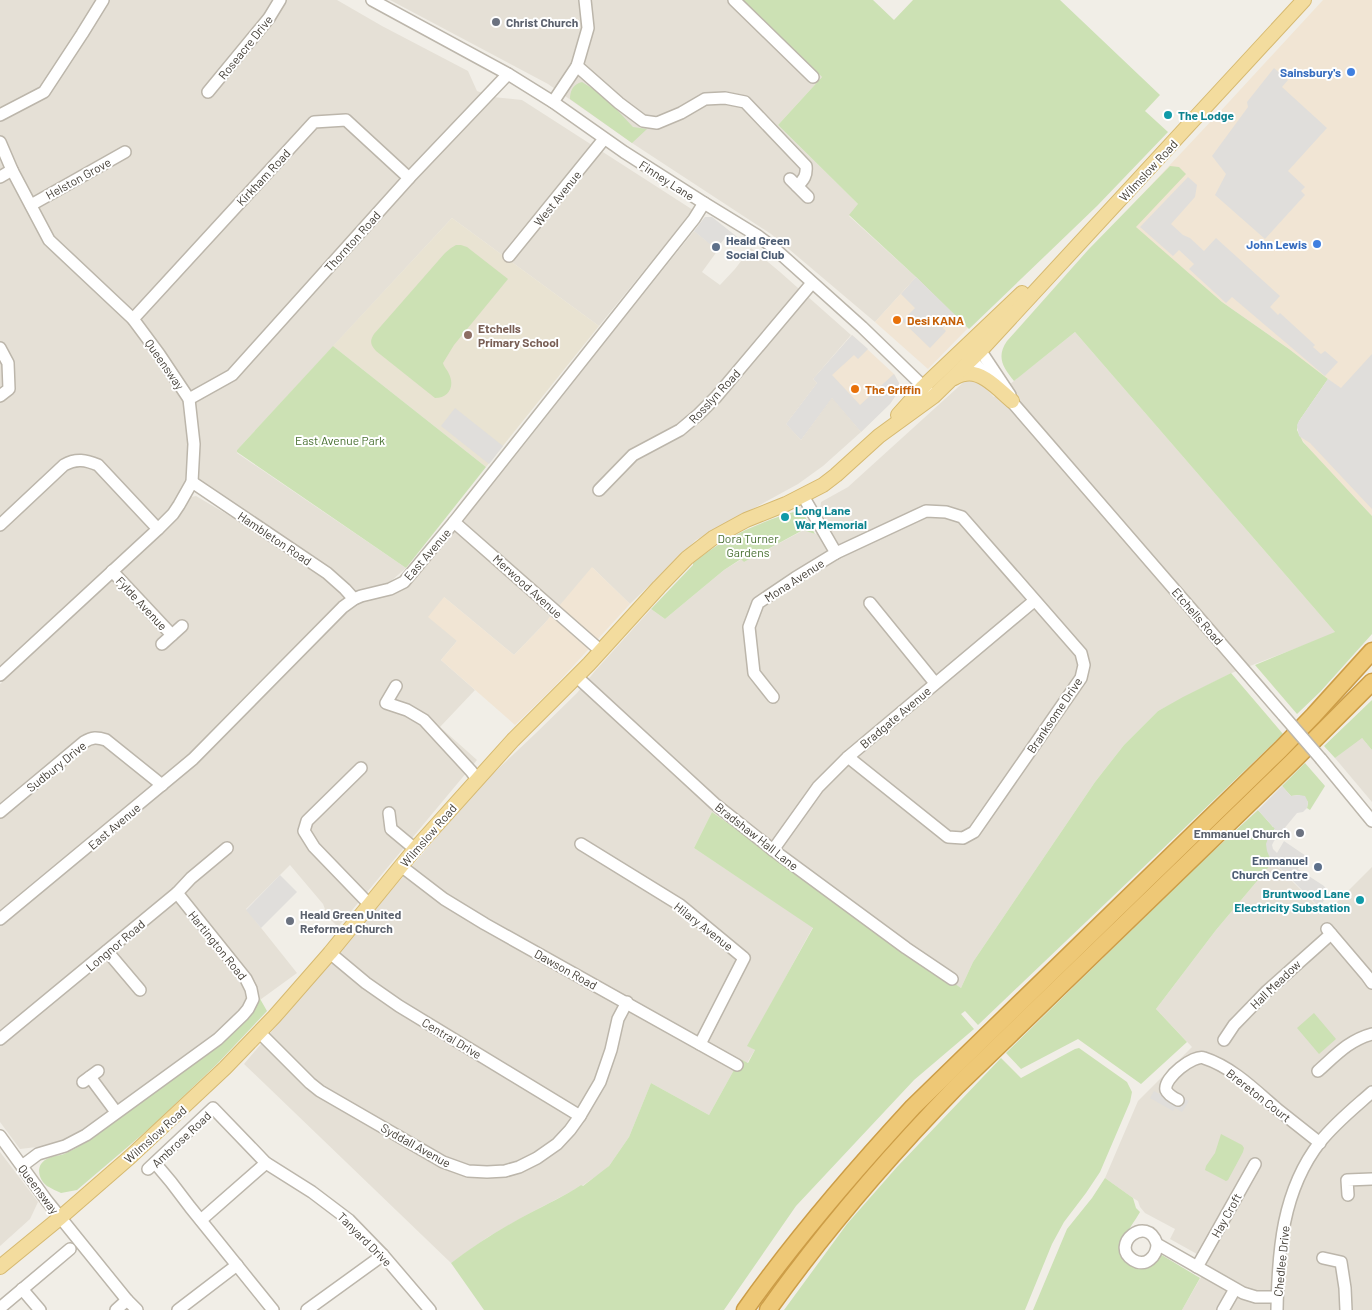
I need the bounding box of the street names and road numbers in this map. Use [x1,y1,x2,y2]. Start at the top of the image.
street label: Roseacre Drive [215,12,275,82]
street label: Wilmslow Road [1116,136,1180,204]
street label: Kirkham Road [233,146,293,208]
street label: Helston Grove [43,154,113,202]
street label: Finney Lane [637,157,697,203]
street label: West Avenue [531,168,583,228]
street label: Thornton Road [321,208,383,274]
street label: Queensway [143,336,188,392]
street label: Rosslyn Road [685,366,743,426]
street label: Hambleton Road [236,508,314,568]
street label: East Avenue [401,525,453,583]
street label: Merwood Avenue [491,551,565,621]
street label: Mona Avenue [762,556,826,604]
street label: Fylde Avenue [114,573,170,633]
street label: Etchells Road [1170,585,1226,647]
street label: Branksome Drive [1024,675,1084,755]
street label: Bradgate Avenue [857,683,933,751]
street label: Sudbury Drive [23,738,89,794]
street label: Bradshaw Hall Lane [713,799,801,873]
street label: East Avenue [85,800,143,852]
street label: Wilmslow Road [397,801,459,869]
street label: Hilary Avenue [672,899,736,953]
street label: Hartington Road [186,908,250,982]
street label: Longnor Road [83,916,147,974]
street label: Dawson Road [532,946,600,992]
street label: Hall Meadow [1247,956,1303,1011]
street label: Central Drive [420,1015,484,1061]
street label: Brereton Court [1224,1066,1294,1124]
street label: Wilmslow Road [121,1102,189,1166]
street label: Ambrose Road [149,1108,213,1170]
street label: Syddall Avenue [379,1120,453,1170]
street label: Queensway [16,1162,62,1217]
street label: Hay Croft [1208,1190,1244,1240]
street label: Tanyard Drive [335,1209,395,1269]
street label: Chedlee Drive [1270,1225,1292,1297]

